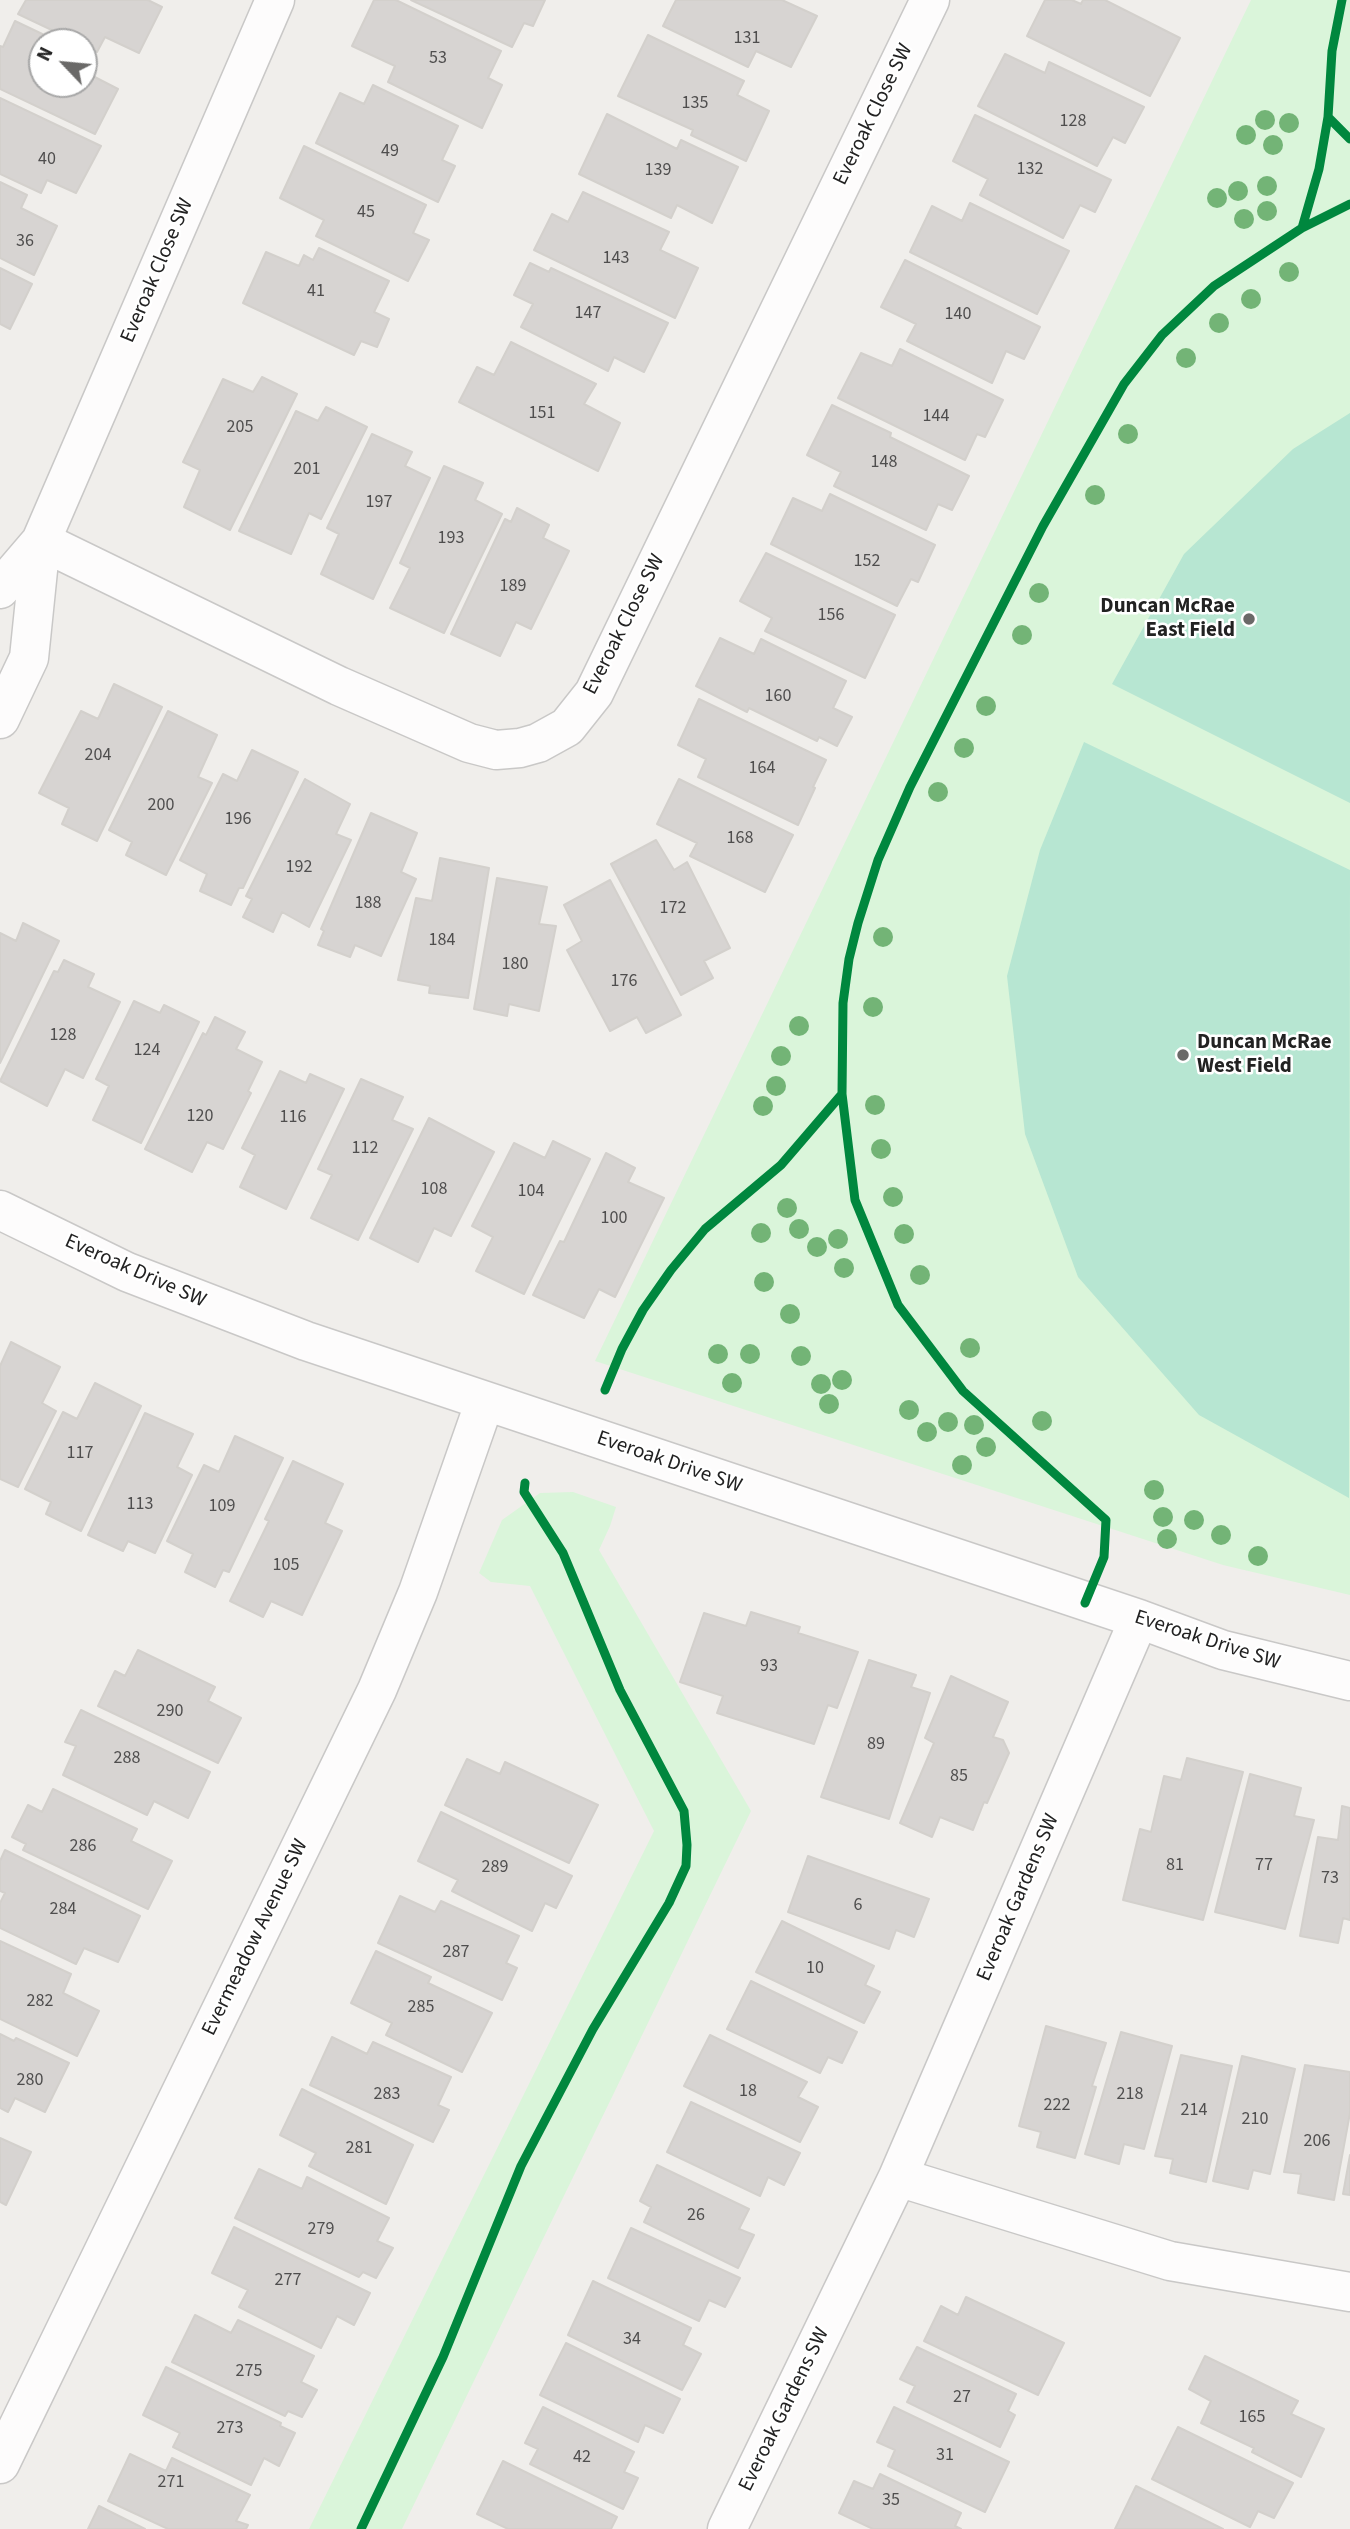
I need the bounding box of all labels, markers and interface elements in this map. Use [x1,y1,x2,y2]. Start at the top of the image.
north arrow [28,28,98,98]
house number: 131 [734,28,760,50]
street label: Everoak Close SW [829,40,919,190]
text: N [31,43,60,66]
house number: 53 [429,48,447,70]
house number: 135 [682,93,708,115]
house number: 128 [1060,111,1086,133]
house number: 49 [381,141,399,163]
house number: 40 [38,149,56,171]
house number: 132 [1017,159,1043,181]
house number: 139 [645,160,671,182]
street label: Everoak Close SW [116,195,200,347]
house number: 45 [357,202,375,224]
house number: 36 [16,231,34,253]
house number: 143 [603,248,629,270]
house number: 41 [307,281,325,303]
house number: 147 [575,303,601,325]
house number: 140 [945,304,971,326]
house number: 151 [529,403,555,425]
house number: 144 [923,406,949,428]
house number: 205 [227,417,253,439]
house number: 148 [871,452,897,474]
house number: 201 [294,459,320,481]
house number: 197 [366,492,392,514]
house number: 193 [438,528,464,550]
street label: Everoak Close SW [579,551,671,699]
house number: 152 [854,551,880,573]
house number: 189 [500,576,526,598]
place label: Duncan McRae East Field [1100,594,1235,644]
house number: 156 [818,605,844,627]
marker: Duncan McRae East Field [1241,611,1257,627]
house number: 160 [765,686,791,708]
house number: 204 [85,745,111,767]
house number: 164 [749,758,775,780]
house number: 200 [148,795,174,817]
house number: 196 [225,809,251,831]
house number: 168 [727,828,753,850]
house number: 192 [286,857,312,879]
house number: 188 [355,893,381,915]
house number: 172 [660,898,686,920]
house number: 184 [429,930,455,952]
house number: 180 [502,954,528,976]
house number: 176 [611,971,637,993]
house number: 128 [50,1025,76,1047]
place label: Duncan McRae West Field [1197,1030,1332,1080]
house number: 124 [134,1040,160,1062]
marker: Duncan McRae West Field [1175,1047,1191,1063]
house number: 120 [187,1106,213,1128]
house number: 116 [280,1107,306,1129]
house number: 112 [352,1138,378,1160]
house number: 108 [421,1179,447,1201]
house number: 104 [518,1181,544,1203]
house number: 100 [601,1208,627,1230]
street label: Everoak Drive SW [61,1230,209,1314]
street label: Everoak Drive SW [593,1426,745,1500]
house number: 117 [67,1443,93,1465]
house number: 113 [127,1494,153,1516]
house number: 109 [209,1496,235,1518]
house number: 105 [273,1555,299,1577]
street label: Everoak Drive SW [1131,1606,1283,1676]
house number: 93 [760,1656,778,1678]
house number: 290 [157,1701,183,1723]
house number: 89 [867,1734,885,1756]
house number: 288 [114,1748,140,1770]
house number: 85 [950,1766,968,1788]
street label: Everoak Gardens SW [972,1811,1066,1985]
house number: 286 [70,1836,96,1858]
street label: Evermeadow Avenue SW [197,1836,315,2040]
house number: 81 [1166,1855,1184,1877]
house number: 77 [1255,1855,1273,1877]
house number: 289 [482,1857,508,1879]
house number: 73 [1321,1868,1339,1890]
house number: 6 [854,1895,862,1917]
house number: 284 [50,1899,76,1921]
house number: 287 [443,1942,469,1964]
house number: 10 [806,1958,824,1980]
house number: 282 [27,1991,53,2013]
house number: 285 [408,1997,434,2019]
house number: 280 [17,2070,43,2092]
house number: 18 [739,2081,757,2103]
house number: 283 [374,2084,400,2106]
house number: 218 [1117,2084,1143,2106]
house number: 222 [1044,2095,1070,2117]
house number: 214 [1181,2100,1207,2122]
house number: 210 [1242,2109,1268,2131]
house number: 206 [1304,2131,1330,2153]
house number: 281 [346,2138,372,2160]
house number: 26 [687,2205,705,2227]
house number: 279 [308,2219,334,2241]
house number: 277 [275,2270,301,2292]
street label: Everoak Gardens SW [734,2324,836,2496]
house number: 34 [623,2329,641,2351]
house number: 275 [236,2361,262,2383]
house number: 27 [953,2387,971,2409]
house number: 165 [1239,2407,1265,2429]
house number: 273 [217,2418,243,2440]
house number: 31 [936,2445,954,2467]
house number: 42 [573,2447,591,2469]
house number: 271 [158,2472,184,2494]
house number: 35 [882,2490,900,2512]

